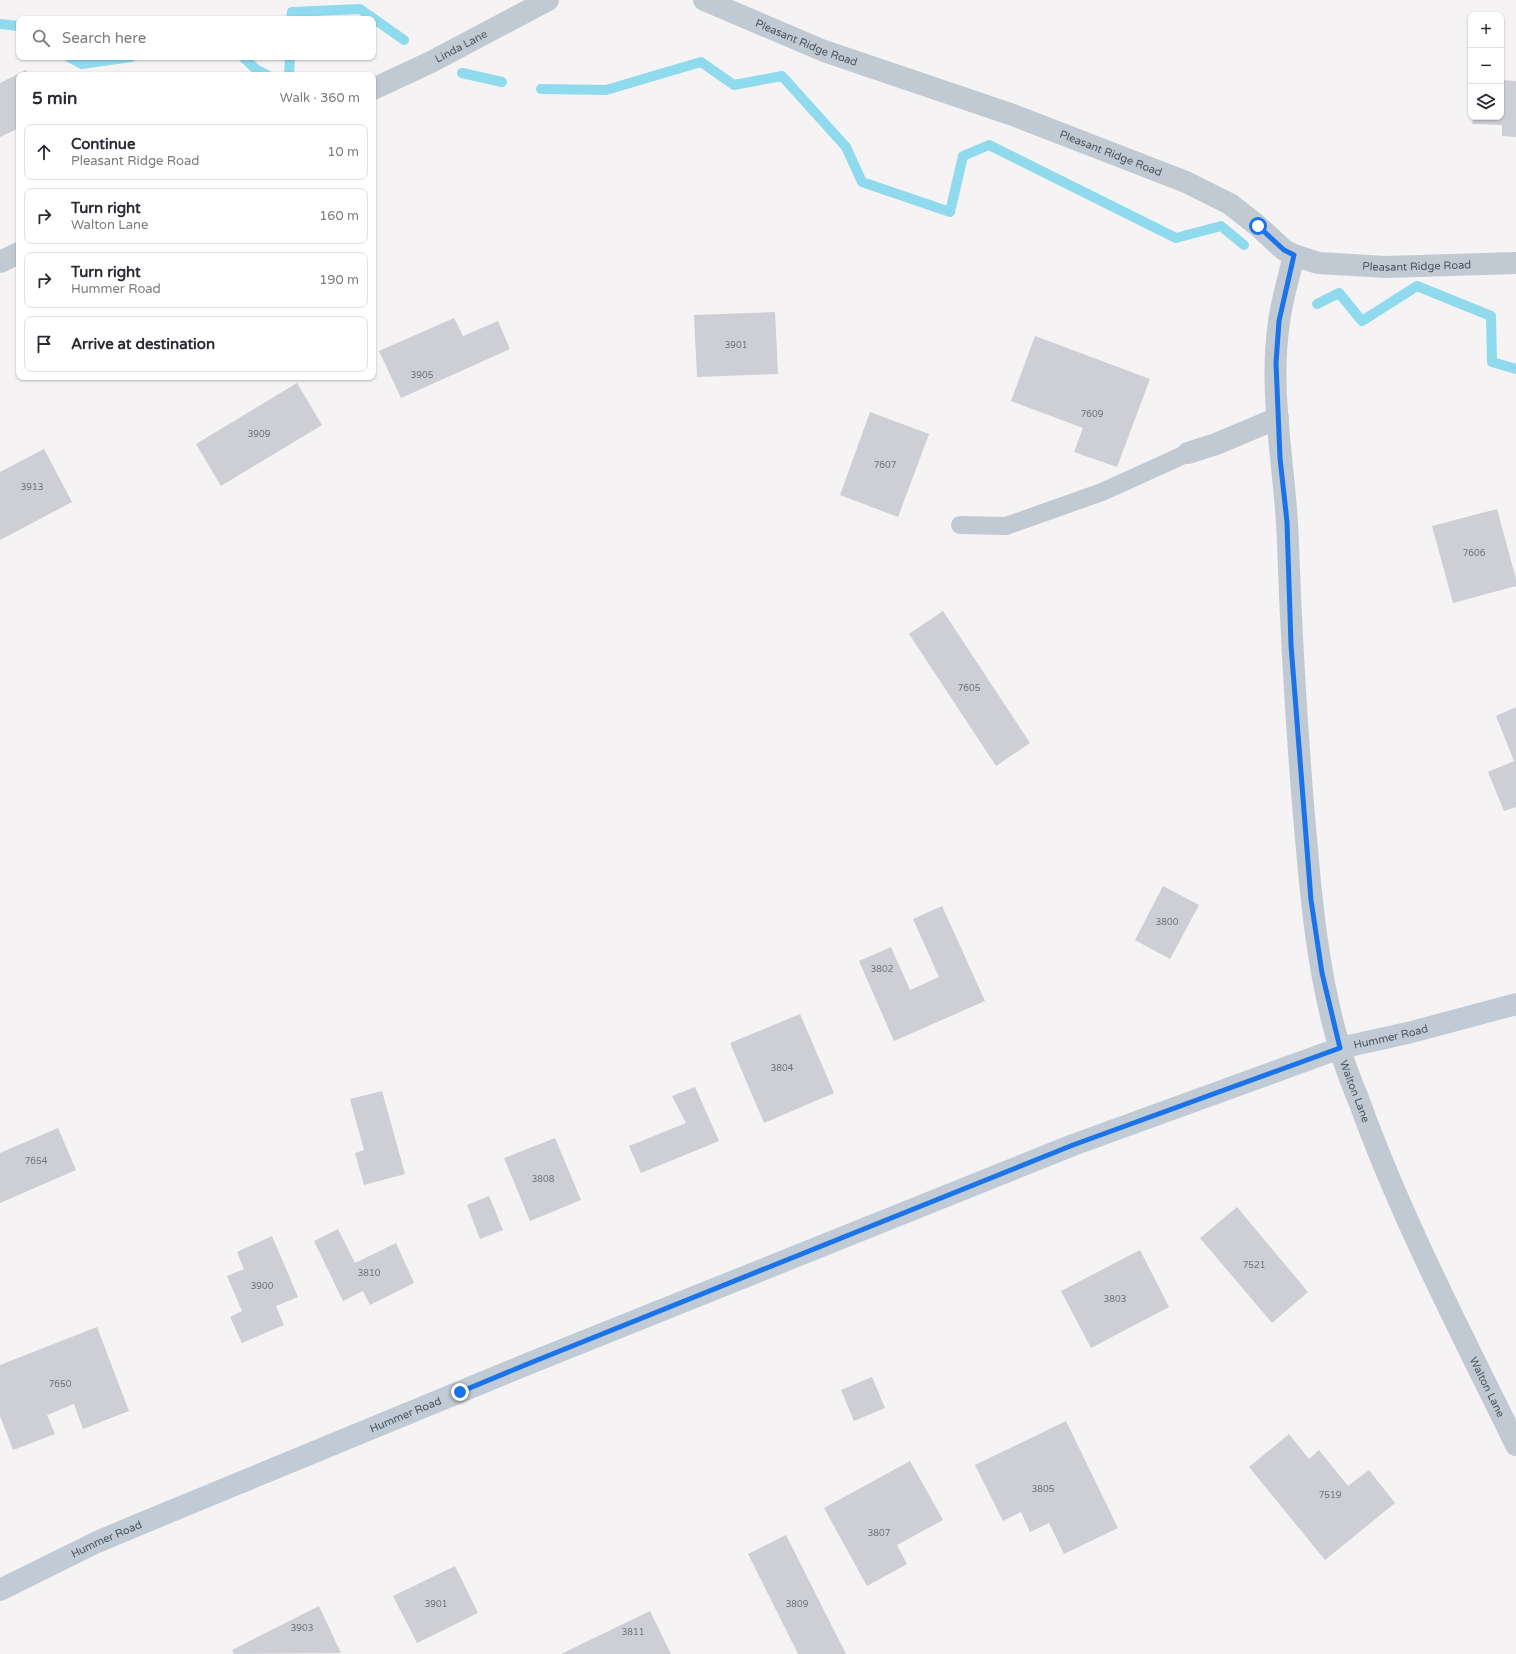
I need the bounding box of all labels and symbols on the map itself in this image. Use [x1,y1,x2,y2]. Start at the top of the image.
street label: Pleasant Ridge Road [753,16,859,68]
street label: Linda Lane [433,27,489,65]
street label: Pleasant Ridge Road [1058,127,1164,179]
route start [1249,217,1267,235]
street label: Pleasant Ridge Road [1362,258,1471,274]
house number: 3901 [725,340,747,351]
house number: 3905 [411,370,434,381]
house number: 7609 [1081,409,1104,420]
house number: 3909 [248,429,271,440]
house number: 7607 [874,460,897,471]
house number: 3913 [21,482,43,493]
house number: 7606 [1463,548,1486,559]
house number: 7605 [958,683,981,694]
house number: 3800 [1156,917,1179,928]
house number: 3802 [871,964,893,975]
street label: Hummer Road [1352,1021,1430,1051]
street label: Walton Lane [1337,1058,1373,1124]
house number: 3804 [771,1063,794,1074]
house number: 7654 [25,1156,48,1167]
house number: 3808 [532,1174,555,1185]
house number: 7521 [1243,1260,1265,1271]
house number: 3810 [358,1268,381,1279]
house number: 3900 [251,1281,274,1292]
house number: 3803 [1104,1294,1126,1305]
street label: Walton Lane [1467,1355,1508,1419]
house number: 7650 [49,1379,72,1390]
route end [451,1383,469,1401]
street label: Hummer Road [368,1394,443,1435]
house number: 3805 [1032,1484,1055,1495]
house number: 7519 [1319,1490,1342,1501]
street label: Hummer Road [69,1518,144,1560]
house number: 3807 [868,1528,891,1539]
house number: 3901 [425,1599,447,1610]
house number: 3809 [786,1599,809,1610]
house number: 3903 [291,1623,313,1634]
house number: 3811 [622,1627,644,1638]

